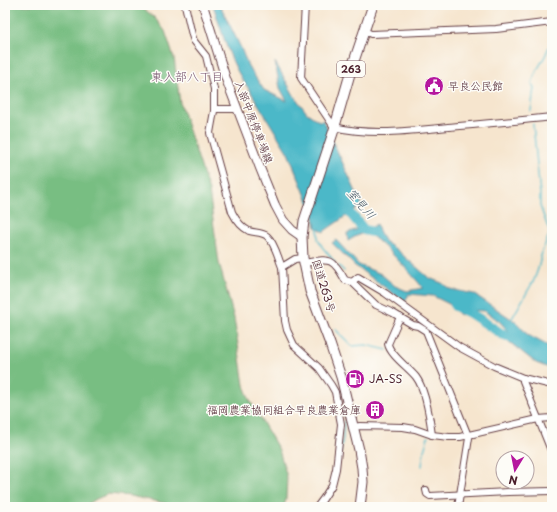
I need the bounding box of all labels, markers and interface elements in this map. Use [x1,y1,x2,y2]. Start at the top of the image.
road number: 263 [337,61,365,77]
district label: 東入部八丁目 [151,67,223,85]
public building icon: 早良公民館 [423,75,445,97]
place label: 早良公民館 [448,77,503,94]
street label: 入部中原停車場線 [231,78,278,166]
water label: 室見川 [343,184,380,223]
street label: 国道263号 [308,257,341,315]
fuel station icon: JA-SS [344,368,366,390]
place label: JA-SS [369,370,402,387]
building icon: 福岡農業協同組合早良農業倉庫 [364,399,386,421]
place label: 福岡農業協同組合早良農業倉庫 [207,401,361,418]
north arrow [495,450,535,490]
text: N [507,471,519,489]

